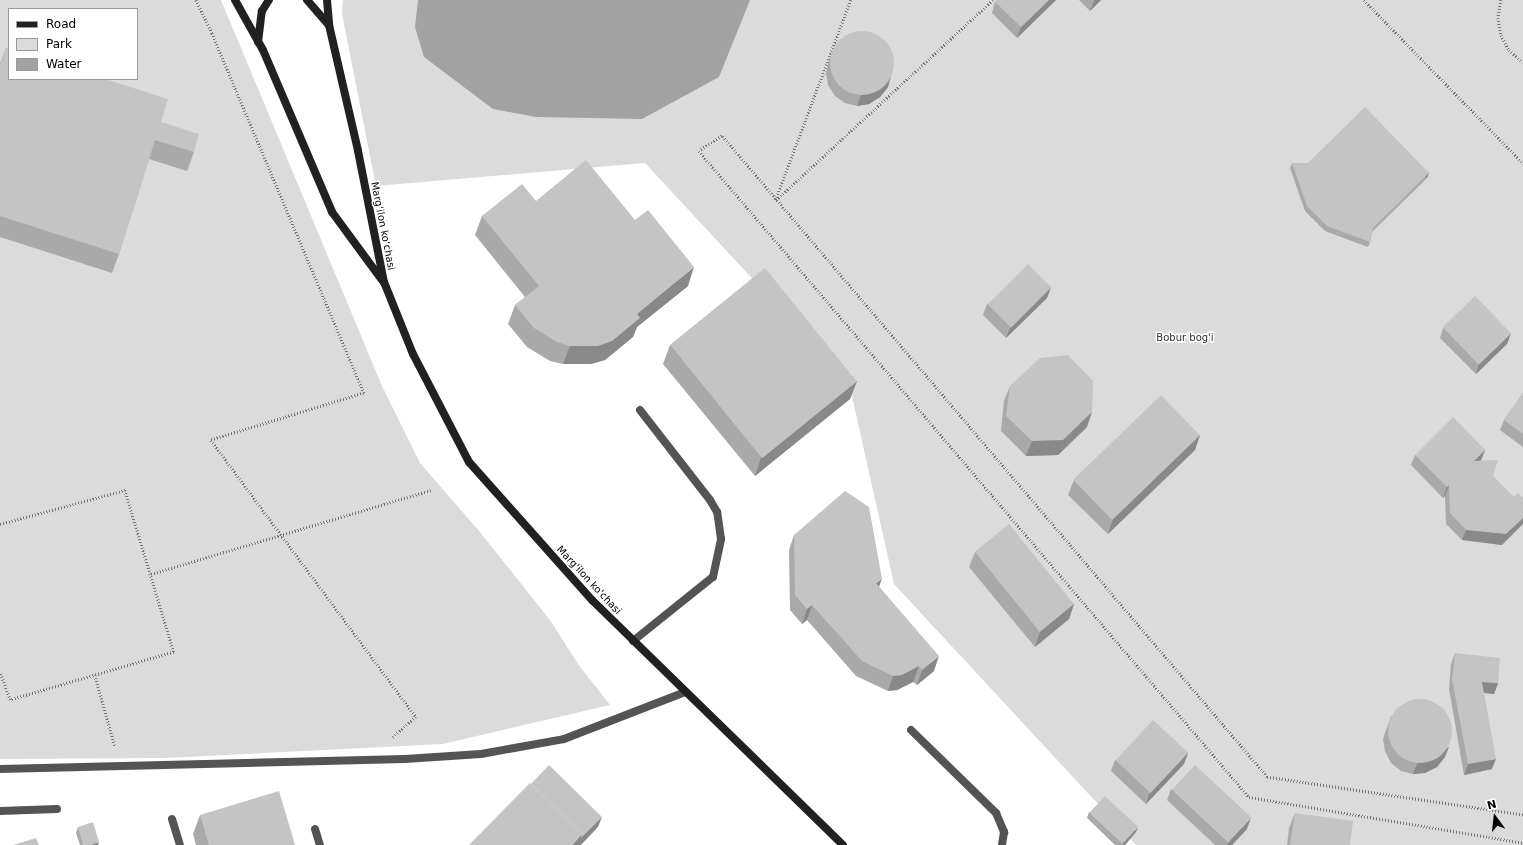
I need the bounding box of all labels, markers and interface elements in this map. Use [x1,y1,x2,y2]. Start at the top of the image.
legend [8,8,138,80]
text: Road [46,17,76,31]
text: Park [46,37,72,51]
text: Water [46,57,81,71]
street label: Margʻilon koʻchasi [369,181,397,271]
park label: Bobur bog'i [1156,332,1214,344]
street label: Marg'ilon ko'chasi [554,543,624,617]
north arrow [1475,797,1515,837]
text: N [1486,797,1498,812]

